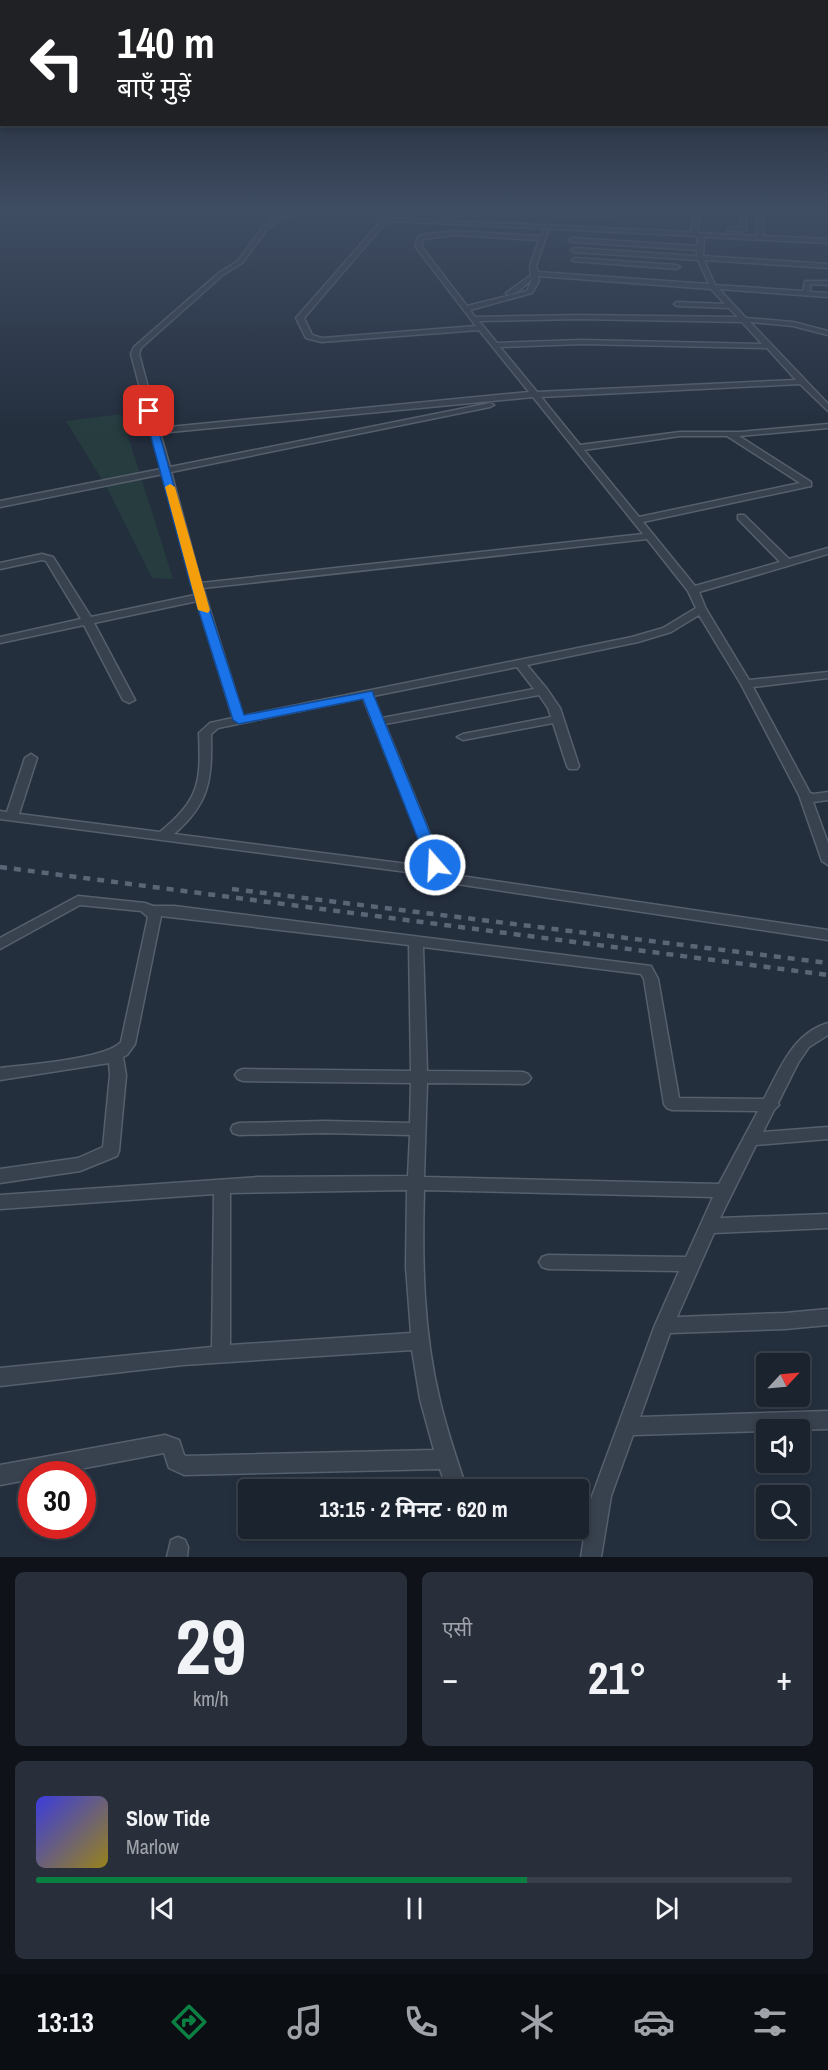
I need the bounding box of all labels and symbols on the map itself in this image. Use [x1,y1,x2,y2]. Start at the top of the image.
pin [123,385,174,436]
position arrow [403,833,467,897]
north arrow [756,1353,810,1407]
speed limit sign: 30 [18,1461,96,1539]

